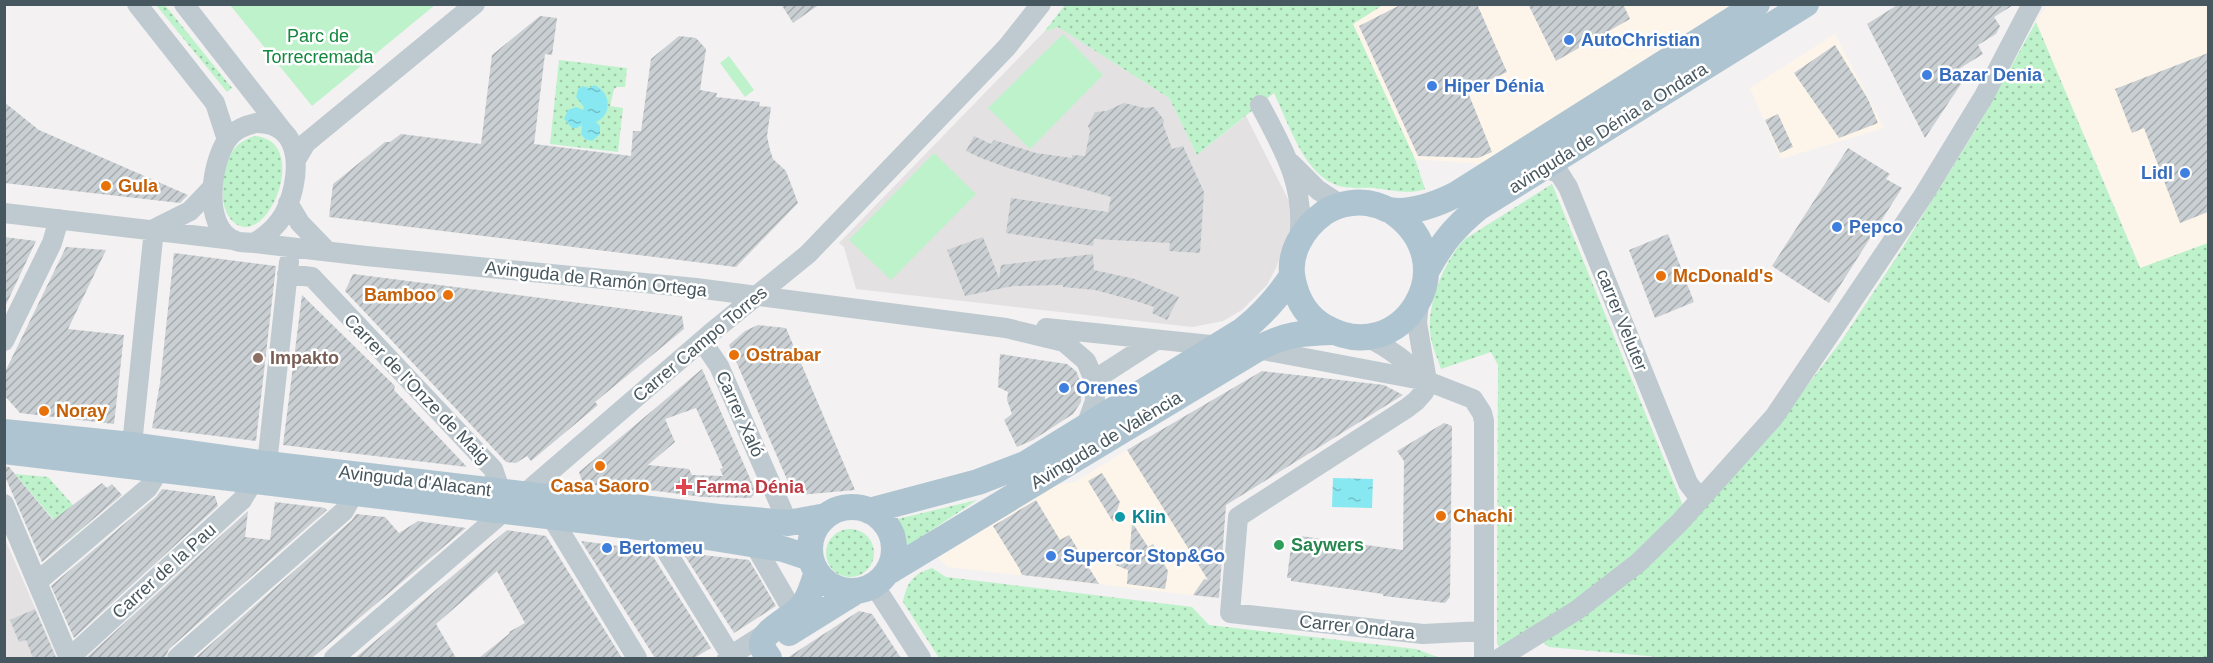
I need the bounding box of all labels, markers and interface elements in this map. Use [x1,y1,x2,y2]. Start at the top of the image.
park label: Parc de Torrecremada [262,26,375,67]
place label: AutoChristian [1581,30,1700,50]
marker: AutoChristian [1562,33,1576,47]
street label: avinguda de Dénia a Ondara [1505,58,1712,197]
place label: Bazar Denia [1939,65,2043,85]
marker: Bazar Denia [1920,68,1934,82]
place label: Hiper Dénia [1444,76,1545,96]
marker: Hiper Dénia [1425,79,1439,93]
place label: Lidl [2141,163,2173,183]
marker: Lidl [2178,166,2192,180]
place label: Gula [118,176,159,196]
marker: Gula [99,179,113,193]
place label: Pepco [1849,217,1903,237]
marker: Pepco [1830,220,1844,234]
street label: Avinguda de Ramón Ortega [484,257,709,301]
street label: carrer Veluter [1592,266,1652,374]
place label: McDonald's [1673,266,1773,286]
marker: McDonald's [1654,269,1668,283]
street label: Carrer Campo Torres [629,282,771,406]
place label: Bamboo [364,285,436,305]
marker: Bamboo [441,288,455,302]
street label: Carrer de l'Onze de Maig [340,310,494,468]
place label: Ostrabar [746,345,821,365]
place label: Impakto [270,348,339,368]
marker: Ostrabar [727,348,741,362]
marker: Impakto [251,351,265,365]
street label: Carrer Xaló [712,368,768,460]
place label: Orenes [1076,378,1138,398]
marker: Orenes [1057,381,1071,395]
street label: Avinguda de València [1027,387,1186,493]
place label: Noray [56,401,107,421]
marker: Noray [37,404,51,418]
marker: Casa Saoro [593,459,607,473]
street label: Avinguda d'Alacant [338,462,492,500]
place label: Casa Saoro [550,476,650,496]
place label: Farma Dénia [696,477,805,497]
marker: Farma Dénia [677,480,691,494]
place label: Chachi [1453,506,1513,526]
place label: Klin [1132,507,1166,527]
marker: Chachi [1434,509,1448,523]
marker: Klin [1113,510,1127,524]
street label: Carrer de la Pau [108,519,220,623]
place label: Saywers [1291,535,1364,555]
place label: Bertomeu [619,538,703,558]
marker: Saywers [1272,538,1286,552]
marker: Bertomeu [600,541,614,555]
place label: Supercor Stop&Go [1063,546,1225,566]
marker: Supercor Stop&Go [1044,549,1058,563]
street label: Carrer Ondara [1298,611,1417,643]

